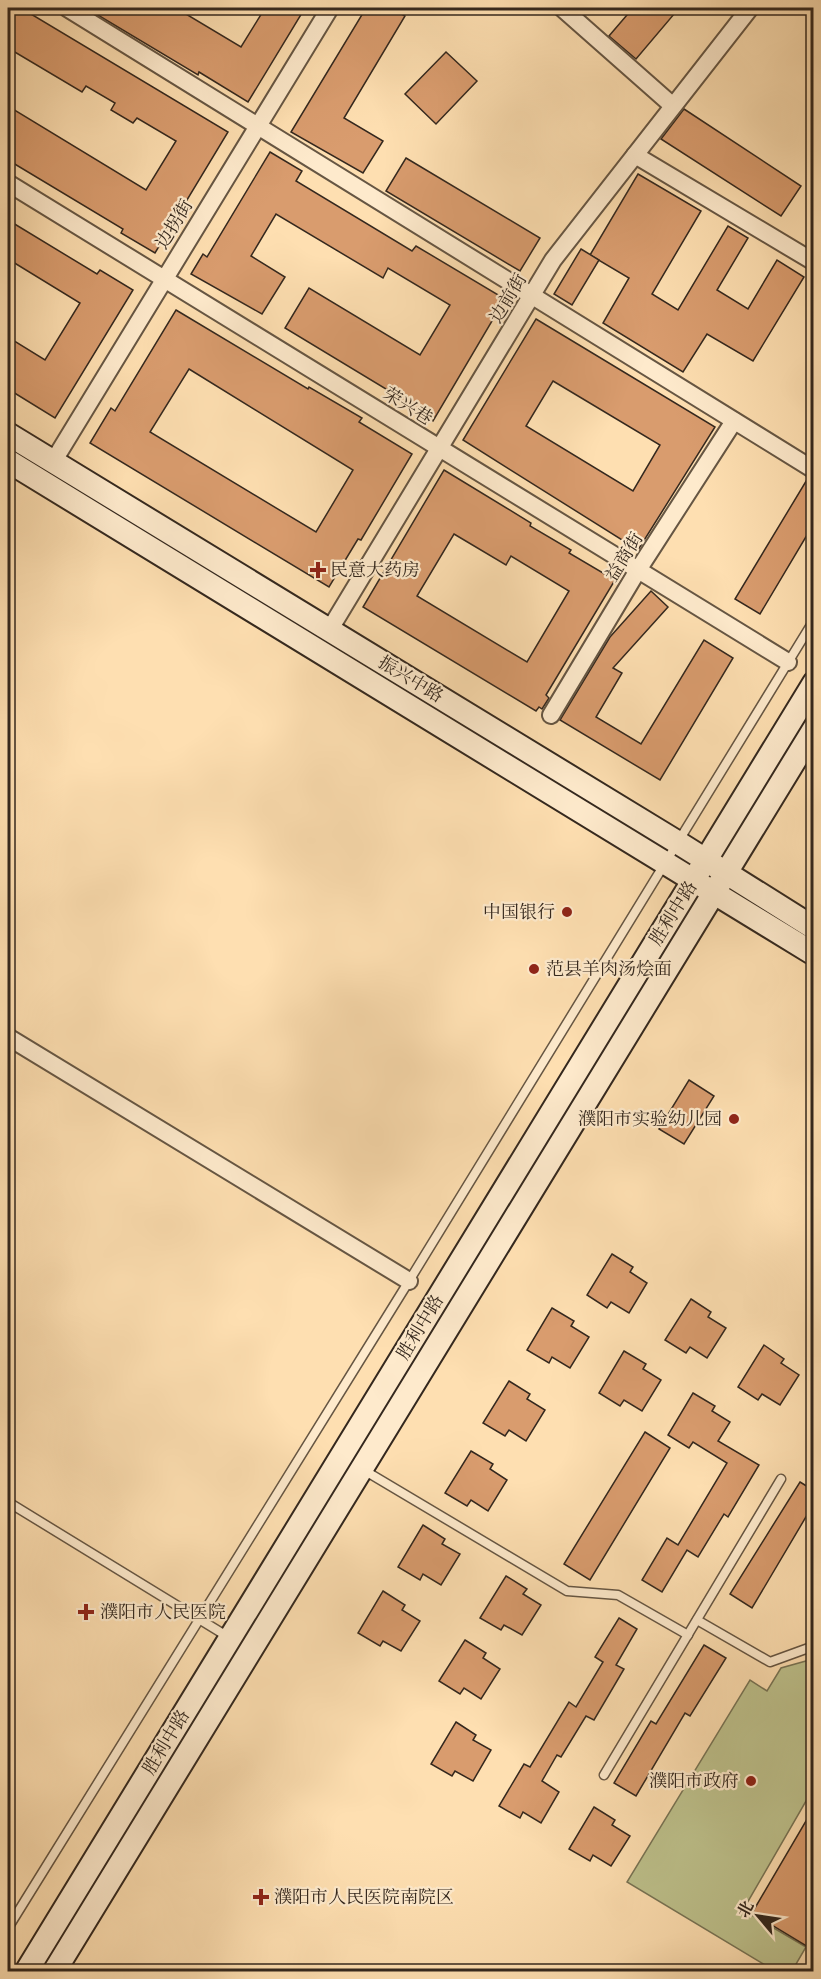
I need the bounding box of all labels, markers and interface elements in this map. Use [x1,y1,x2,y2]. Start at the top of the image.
street label: 边拐街 [152,196,199,254]
street label: 边前街 [486,270,533,328]
street label: 荣兴巷 [378,383,436,431]
street label: 益商街 [601,529,649,587]
place label: 民意大药房 [330,560,420,583]
marker: 民意大药房 [311,563,325,577]
street label: 振兴中路 [373,652,447,709]
street label: 胜利中路 [645,877,703,950]
place label: 中国银行 [483,902,555,925]
marker: 中国银行 [560,905,574,919]
place label: 范县羊肉汤烩面 [546,959,672,982]
marker: 范县羊肉汤烩面 [527,962,541,976]
place label: 濮阳市实验幼儿园 [578,1109,722,1132]
marker: 濮阳市实验幼儿园 [727,1112,741,1126]
street label: 胜利中路 [393,1291,450,1365]
place label: 濮阳市人民医院 [100,1602,226,1625]
marker: 濮阳市人民医院 [77,1603,95,1621]
street label: 胜利中路 [139,1706,196,1780]
place label: 濮阳市政府 [649,1771,739,1794]
marker: 濮阳市政府 [744,1774,758,1788]
north arrow [728,1886,788,1946]
place label: 濮阳市人民医院南院区 [274,1887,454,1910]
marker: 濮阳市人民医院南院区 [252,1888,270,1906]
text: 北 [734,1898,759,1922]

